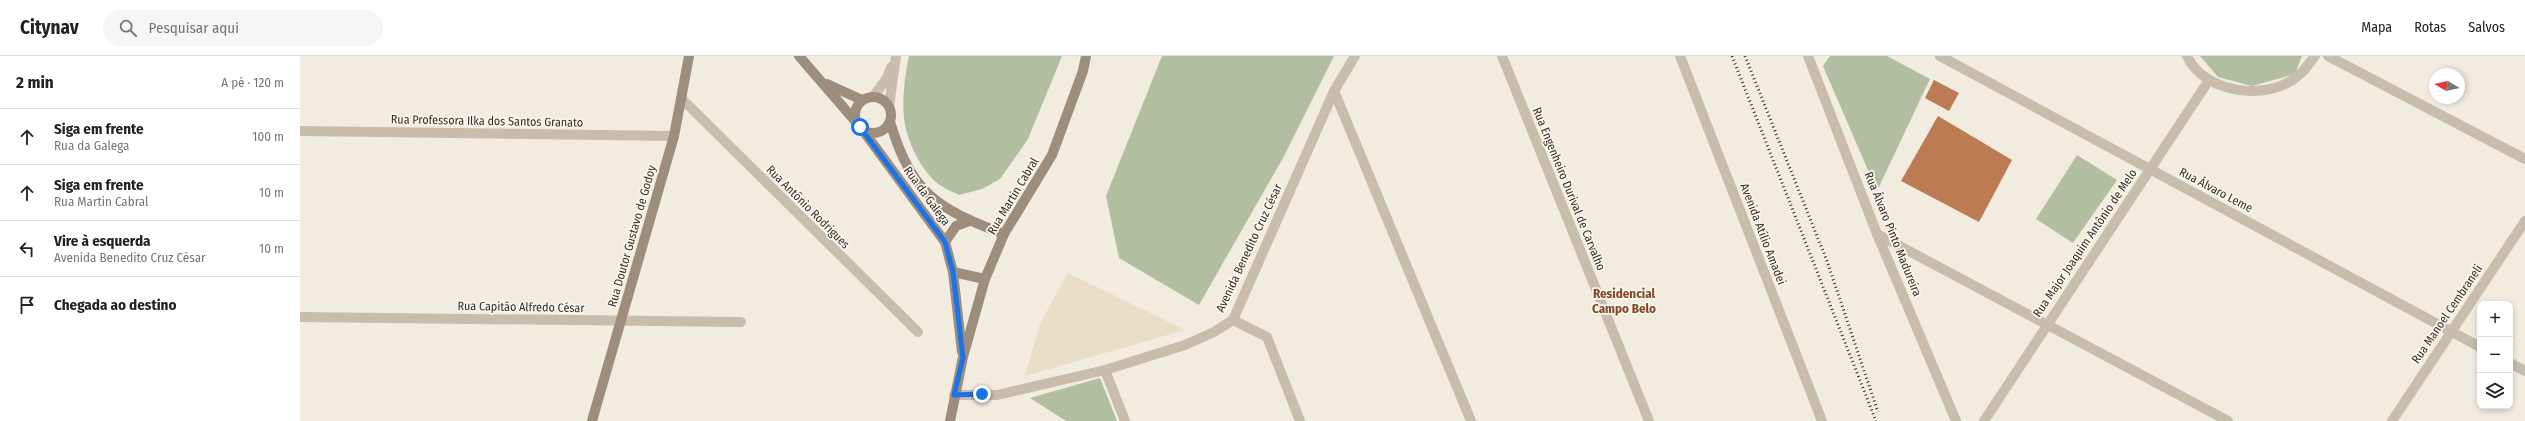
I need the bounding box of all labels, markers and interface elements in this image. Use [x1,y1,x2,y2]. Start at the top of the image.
search box [103,10,383,46]
text: Citynav [20,16,79,39]
icon: search [117,17,139,39]
text: Pesquisar aqui [149,19,239,37]
text: Mapa [2361,19,2392,36]
text: Rotas [2414,19,2446,36]
text: Salvos [2468,19,2505,36]
north arrow [2429,68,2465,104]
text: 2 min [16,72,54,93]
text: A pé · 120 m [221,75,284,90]
street label: Rua Engenheiro Durival de Carvalho [1530,105,1608,273]
street label: Rua Professora Ilka dos Santos Granato [391,112,583,130]
route start [851,118,869,136]
text: Siga em frente [54,120,144,138]
icon: ahead [16,126,38,148]
text: 100 m [252,129,284,144]
text: Rua da Galega [54,138,129,153]
street label: Rua Martin Cabral [985,155,1041,237]
street label: Rua Doutor Gustavo de Godoy [605,163,659,308]
street label: Rua Antônio Rodrigues [764,163,852,251]
street label: Rua da Galega [901,164,953,228]
street label: Rua Álvaro Leme [2177,164,2256,215]
street label: Rua Major Joaquim Antônio de Melo [2030,166,2140,320]
street label: Rua Álvaro Pinto Madureira [1862,169,1925,298]
text: Siga em frente [54,176,144,194]
street label: Avenida Benedito Cruz César [1213,181,1285,314]
street label: Avenida Atílio Amadei [1737,181,1789,287]
icon: ahead [16,182,38,204]
text: 10 m [259,185,284,200]
text: Rua Martin Cabral [54,194,148,209]
text: Vire à esquerda [54,232,151,250]
icon: left [16,238,38,260]
text: 10 m [259,241,284,256]
text: Avenida Benedito Cruz César [54,250,206,265]
street label: Rua Manoel Cembraneli [2409,262,2485,366]
district label: Residencial Campo Belo [1592,286,1656,316]
icon: arrive [16,294,38,316]
text: Chegada ao destino [54,296,176,314]
street label: Rua Capitão Alfredo César [457,299,585,315]
map controls [2477,301,2513,409]
button: + [2477,301,2513,337]
button: − [2477,337,2513,373]
button: layers [2477,373,2513,409]
route end [973,385,991,403]

